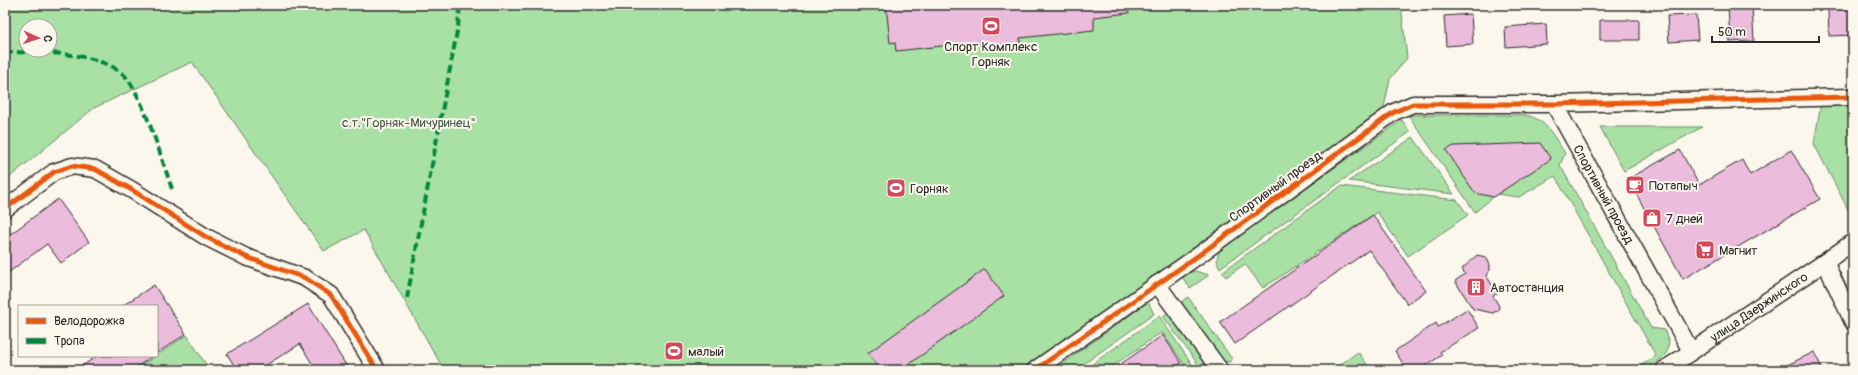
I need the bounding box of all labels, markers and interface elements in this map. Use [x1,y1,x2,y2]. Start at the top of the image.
sports icon: Спорт Комплекс Горняк [980,15,1002,37]
north arrow [18,18,58,58]
scale bar [1712,18,1819,44]
text: 50 m [1718,25,1746,40]
text: С [41,35,54,42]
place label: Спорт Комплекс Горняк [944,39,1038,70]
park label: с.т."Горняк-Мичуринец" [342,115,476,131]
street label: Спортивный проезд [1569,142,1637,247]
street label: Спортивный проезд [1226,148,1325,226]
cafe icon: Потапыч [1624,174,1646,196]
sports icon: Горняк [885,177,907,199]
place label: Потапыч [1649,178,1698,194]
place label: Горняк [910,181,949,197]
shop icon: 7 дней [1641,207,1663,229]
place label: 7 дней [1666,211,1703,227]
supermarket icon: Магнит [1694,239,1716,261]
place label: Магнит [1719,243,1758,259]
street label: улица Дзержинского [1707,269,1811,346]
building icon: Автостанция [1465,276,1487,298]
place label: Автостанция [1490,280,1564,296]
legend [18,305,158,357]
text: Велодорожка [54,314,125,329]
text: Тропа [54,334,85,349]
sports icon: малый [663,340,685,362]
place label: малый [688,344,724,360]

